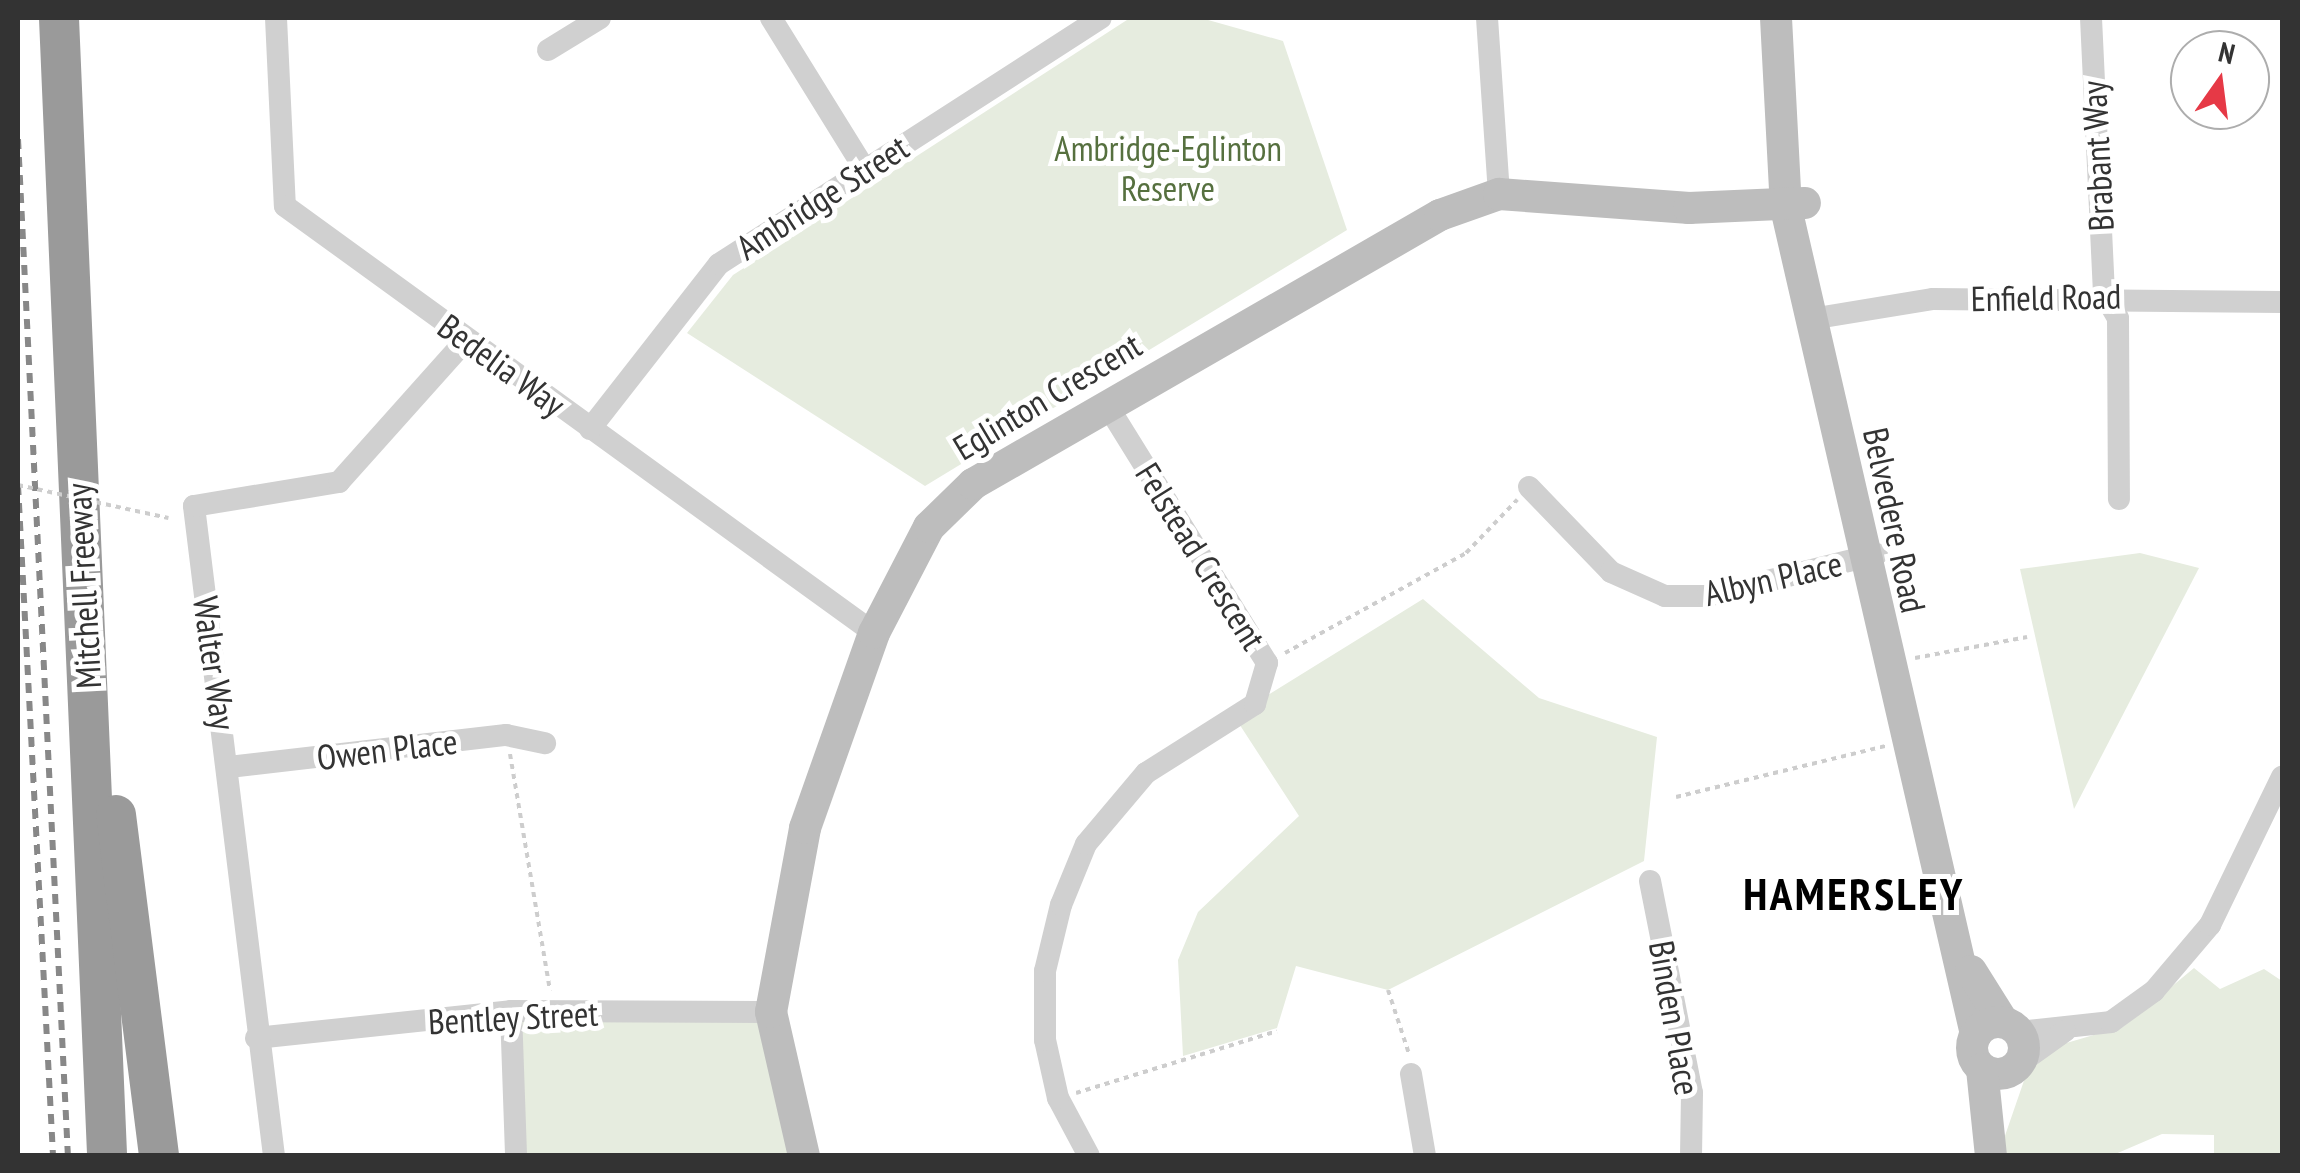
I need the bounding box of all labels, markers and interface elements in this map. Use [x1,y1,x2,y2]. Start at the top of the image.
north arrow [2170,30,2270,130]
text: N [2215,33,2239,72]
street label: Brabant Way [2072,79,2122,233]
street label: Ambridge Street [728,126,916,268]
park label: Ambridge-Eglinton Reserve [1054,127,1282,209]
street label: Enfield Road [1970,275,2122,319]
street label: Bedelia Way [430,305,574,425]
street label: Eglinton Crescent [946,324,1148,468]
street label: Belvedere Road [1855,424,1935,616]
street label: Felstead Crescent [1127,455,1275,657]
street label: Mitchell Freeway [57,482,109,690]
street label: Albyn Place [1700,542,1846,614]
street label: Walter Way [185,593,245,733]
street label: Owen Place [314,720,460,778]
district label: HAMERSLEY [1743,867,1965,921]
street label: Binden Place [1641,937,1709,1099]
street label: Bentley Street [427,992,599,1042]

